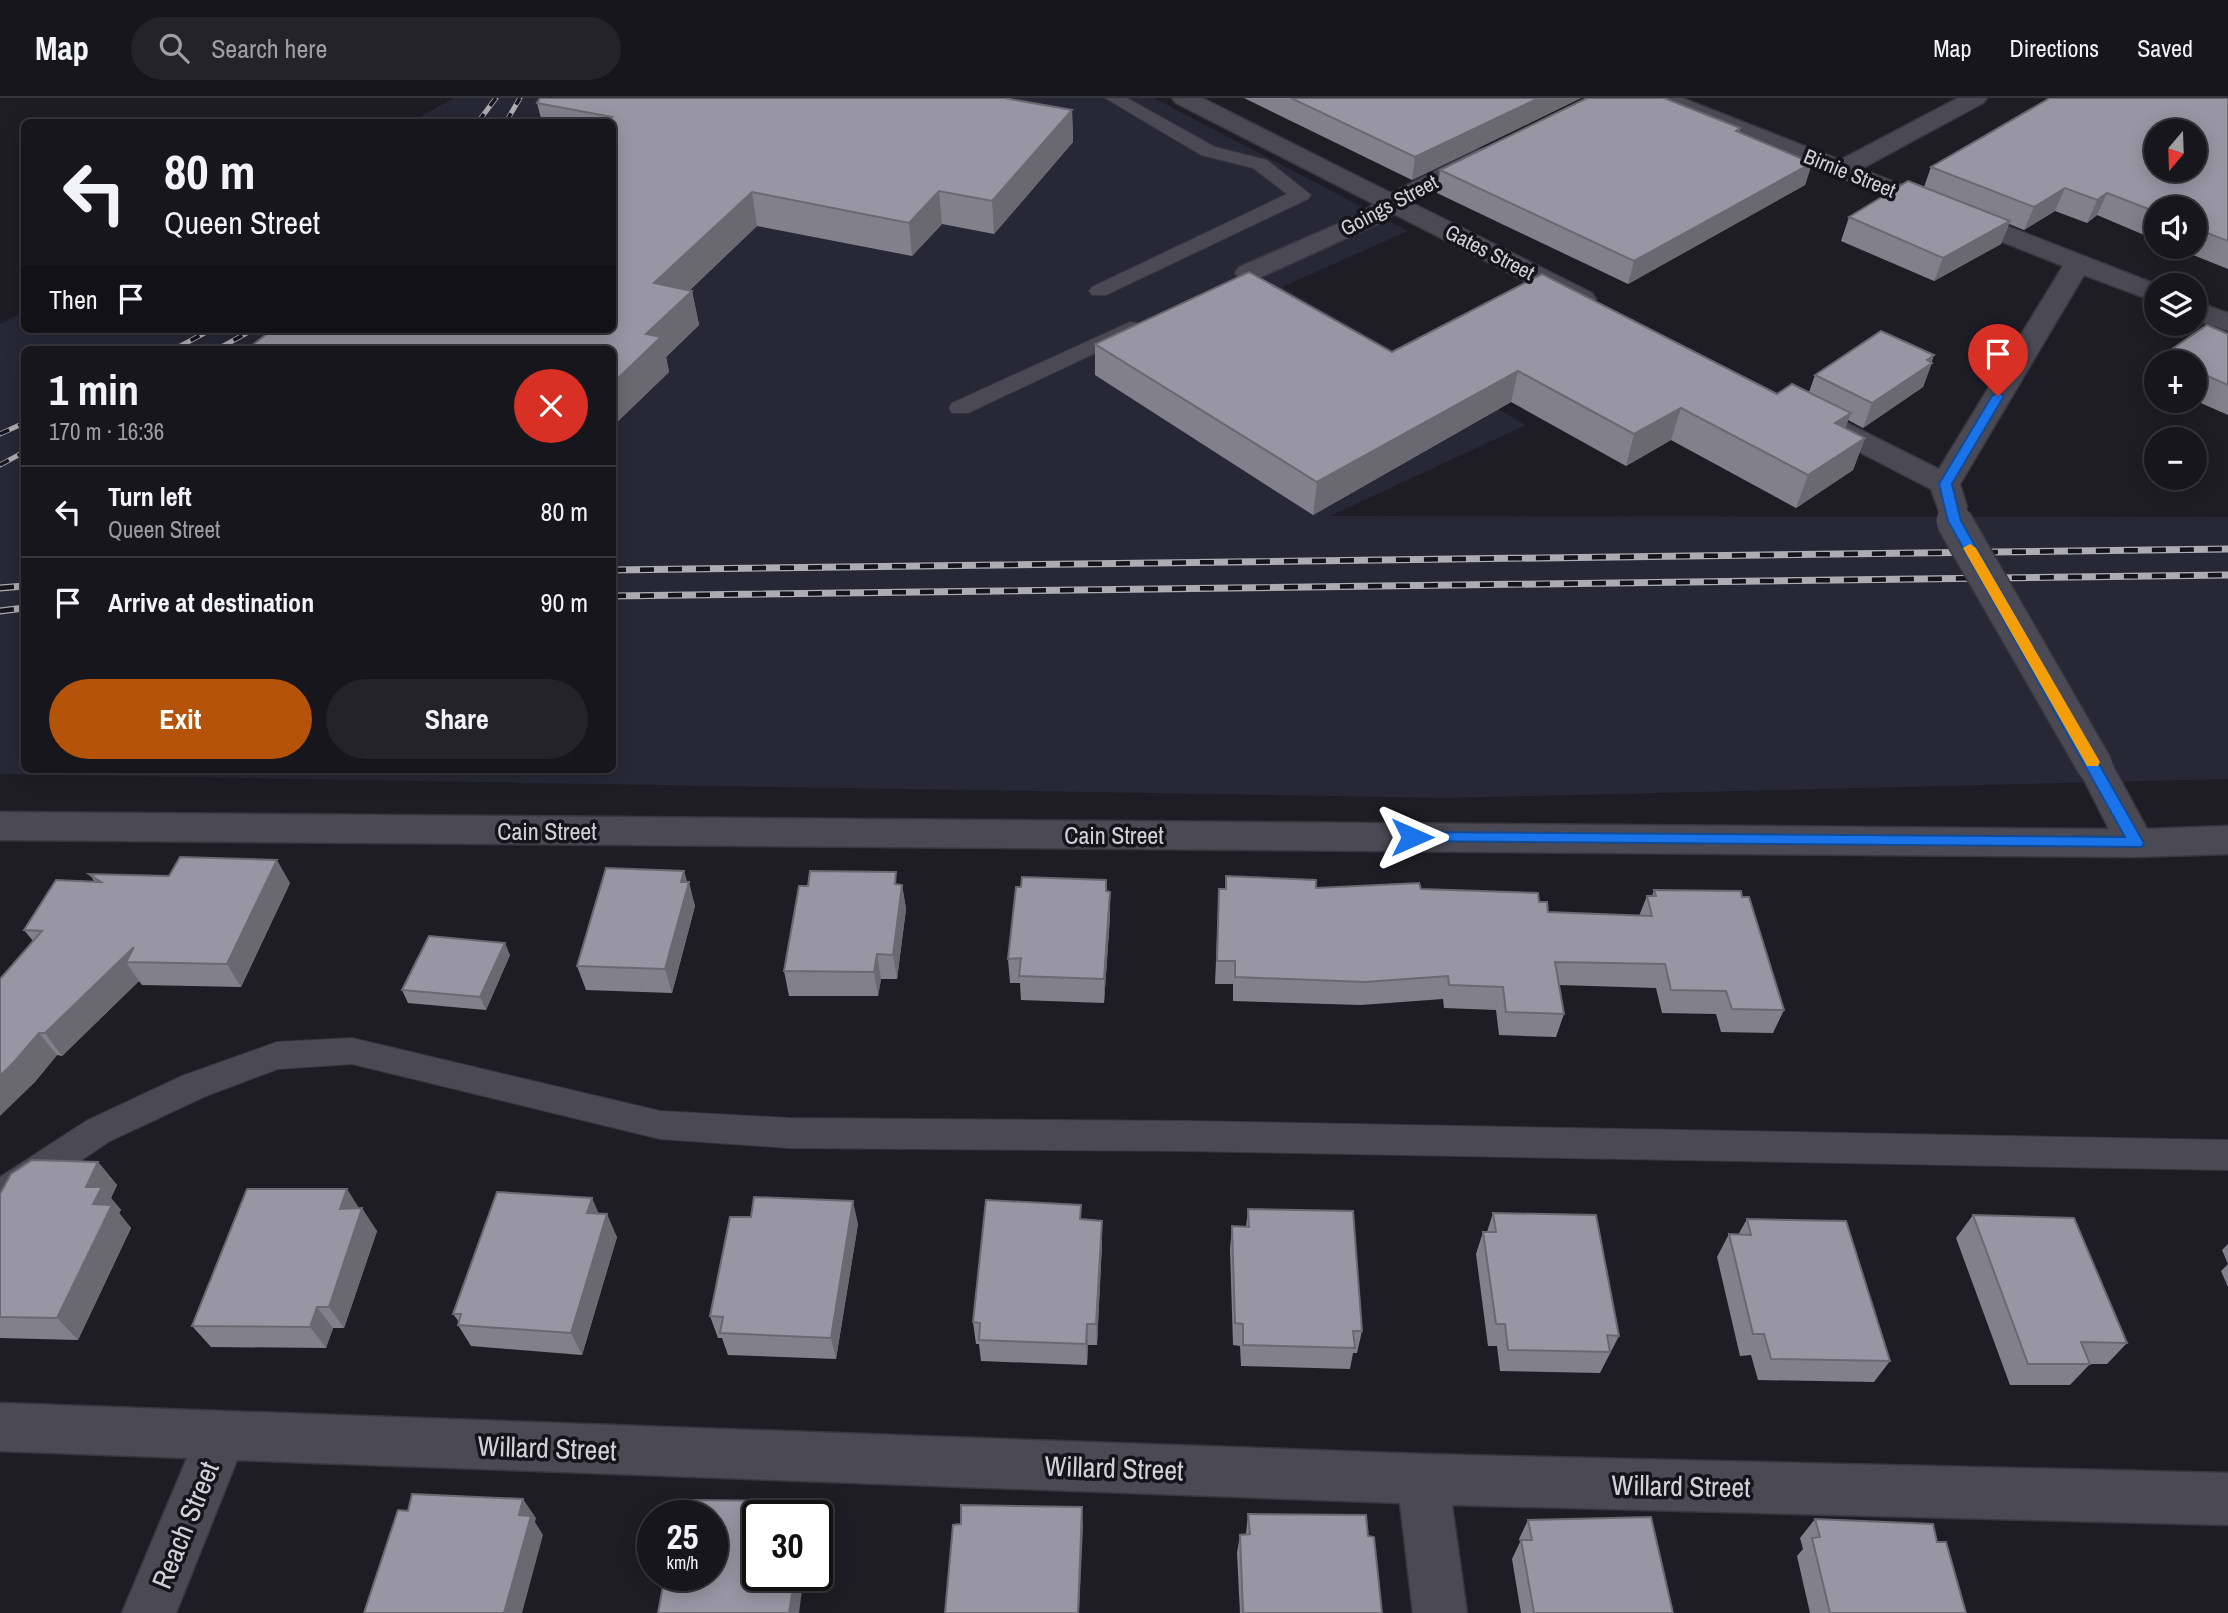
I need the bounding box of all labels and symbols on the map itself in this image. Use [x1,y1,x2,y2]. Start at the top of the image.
north arrow [2144,119,2207,182]
street label: Birnie Street [1800,141,1900,205]
street label: Goings Street [1335,167,1443,243]
street label: Gates Street [1440,217,1540,287]
pin [1968,324,2028,396]
position arrow [1375,800,1449,874]
street label: Cain Street [497,815,597,847]
street label: Cain Street [1064,819,1164,851]
street label: Willard Street [477,1427,617,1469]
street label: Willard Street [1044,1447,1184,1489]
street label: Reach Street [142,1456,228,1594]
street label: Willard Street [1611,1466,1751,1506]
speed limit sign: 30 [742,1500,833,1591]

